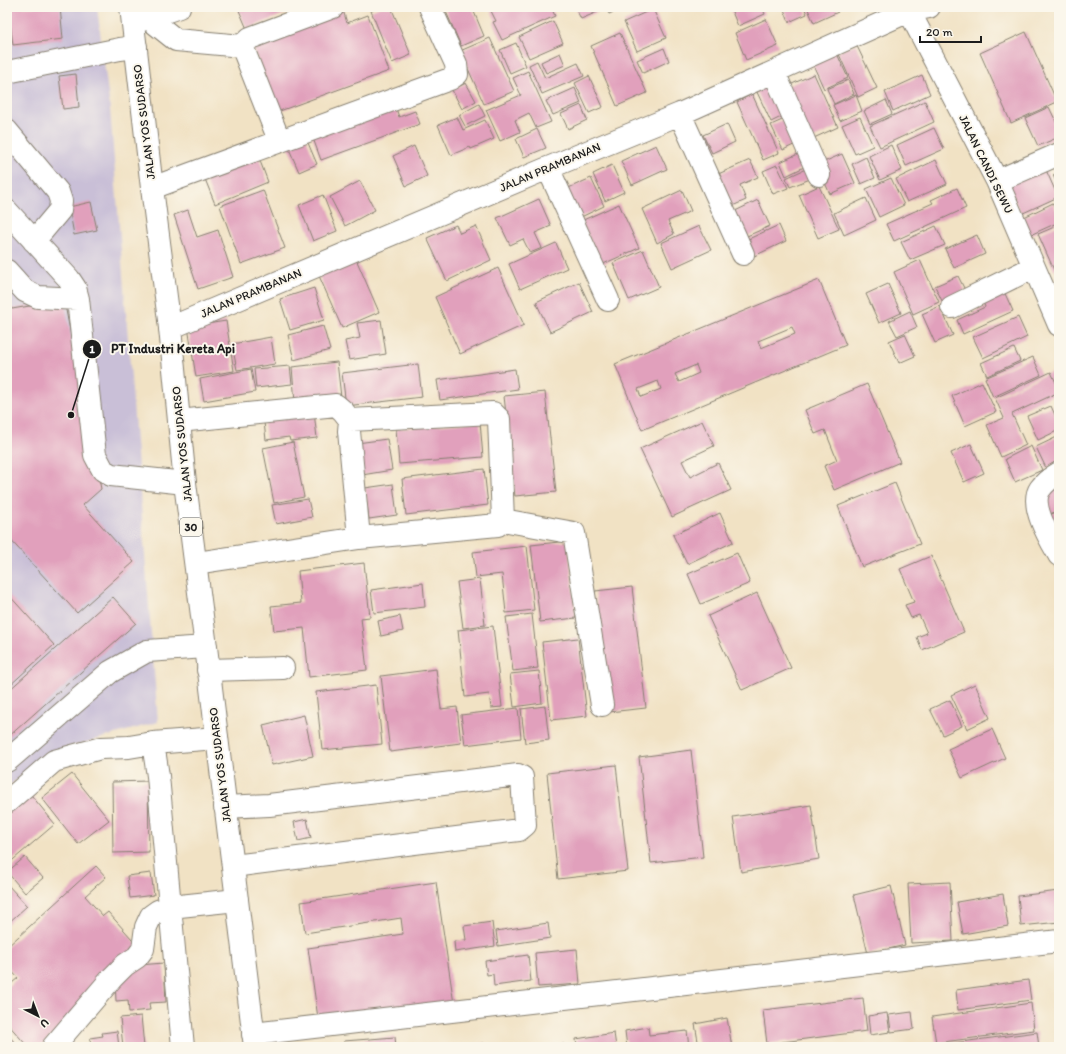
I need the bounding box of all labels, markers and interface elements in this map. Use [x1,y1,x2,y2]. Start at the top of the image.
scale bar [920,18,981,44]
text: 20 m [926,25,953,39]
street label: JALAN YOS SUDARSO [130,63,158,180]
street label: JALAN CANDI SEWU [956,112,1016,216]
street label: JALAN PRAMBANAN [497,139,603,195]
street label: JALAN PRAMBANAN [198,265,304,321]
callout: PT Industri Kereta Api [82,336,243,361]
text: PT Industri Kereta Api [111,341,235,357]
text: 1 [89,342,95,356]
street label: JALAN YOS SUDARSO [169,385,195,502]
road number: 30 [180,518,202,536]
street label: JALAN YOS SUDARSO [206,706,234,823]
north arrow [18,996,58,1036]
text: U [37,1016,51,1030]

